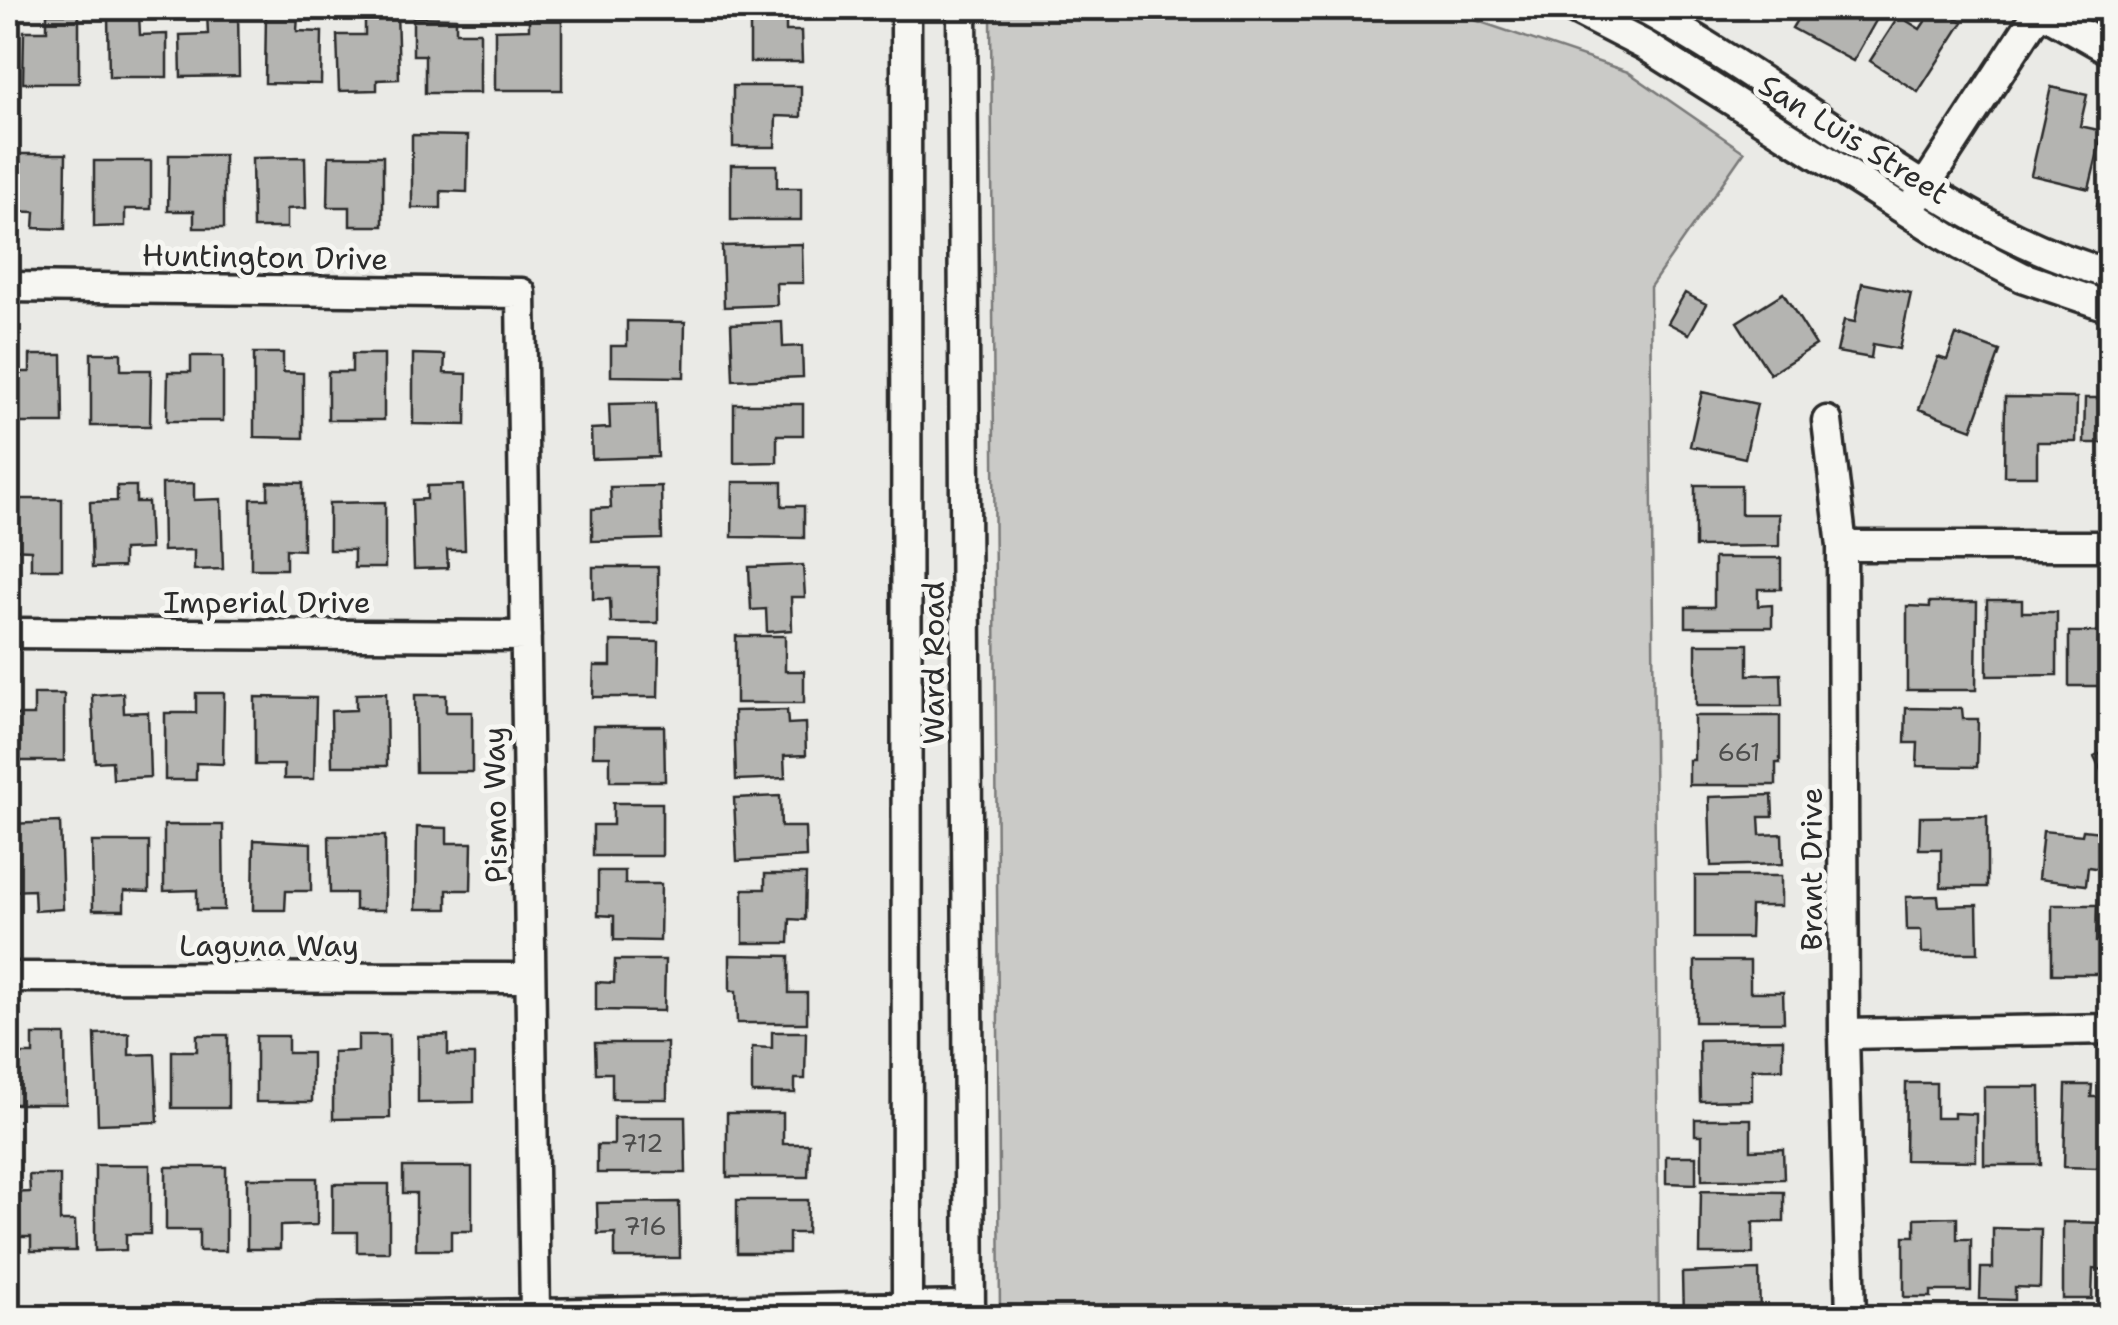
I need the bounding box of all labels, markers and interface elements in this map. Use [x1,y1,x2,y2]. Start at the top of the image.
street label: San Luis Street [1751,64,1957,214]
street label: Huntington Drive [141,234,389,280]
street label: Ward Road [913,581,954,745]
street label: Imperial Drive [163,582,371,623]
street label: Pismo Way [473,726,517,884]
house number: 661 [1718,735,1760,769]
street label: Brant Drive [1791,787,1832,951]
street label: Laguna Way [179,925,359,966]
house number: 712 [621,1126,663,1160]
house number: 716 [623,1209,667,1243]

